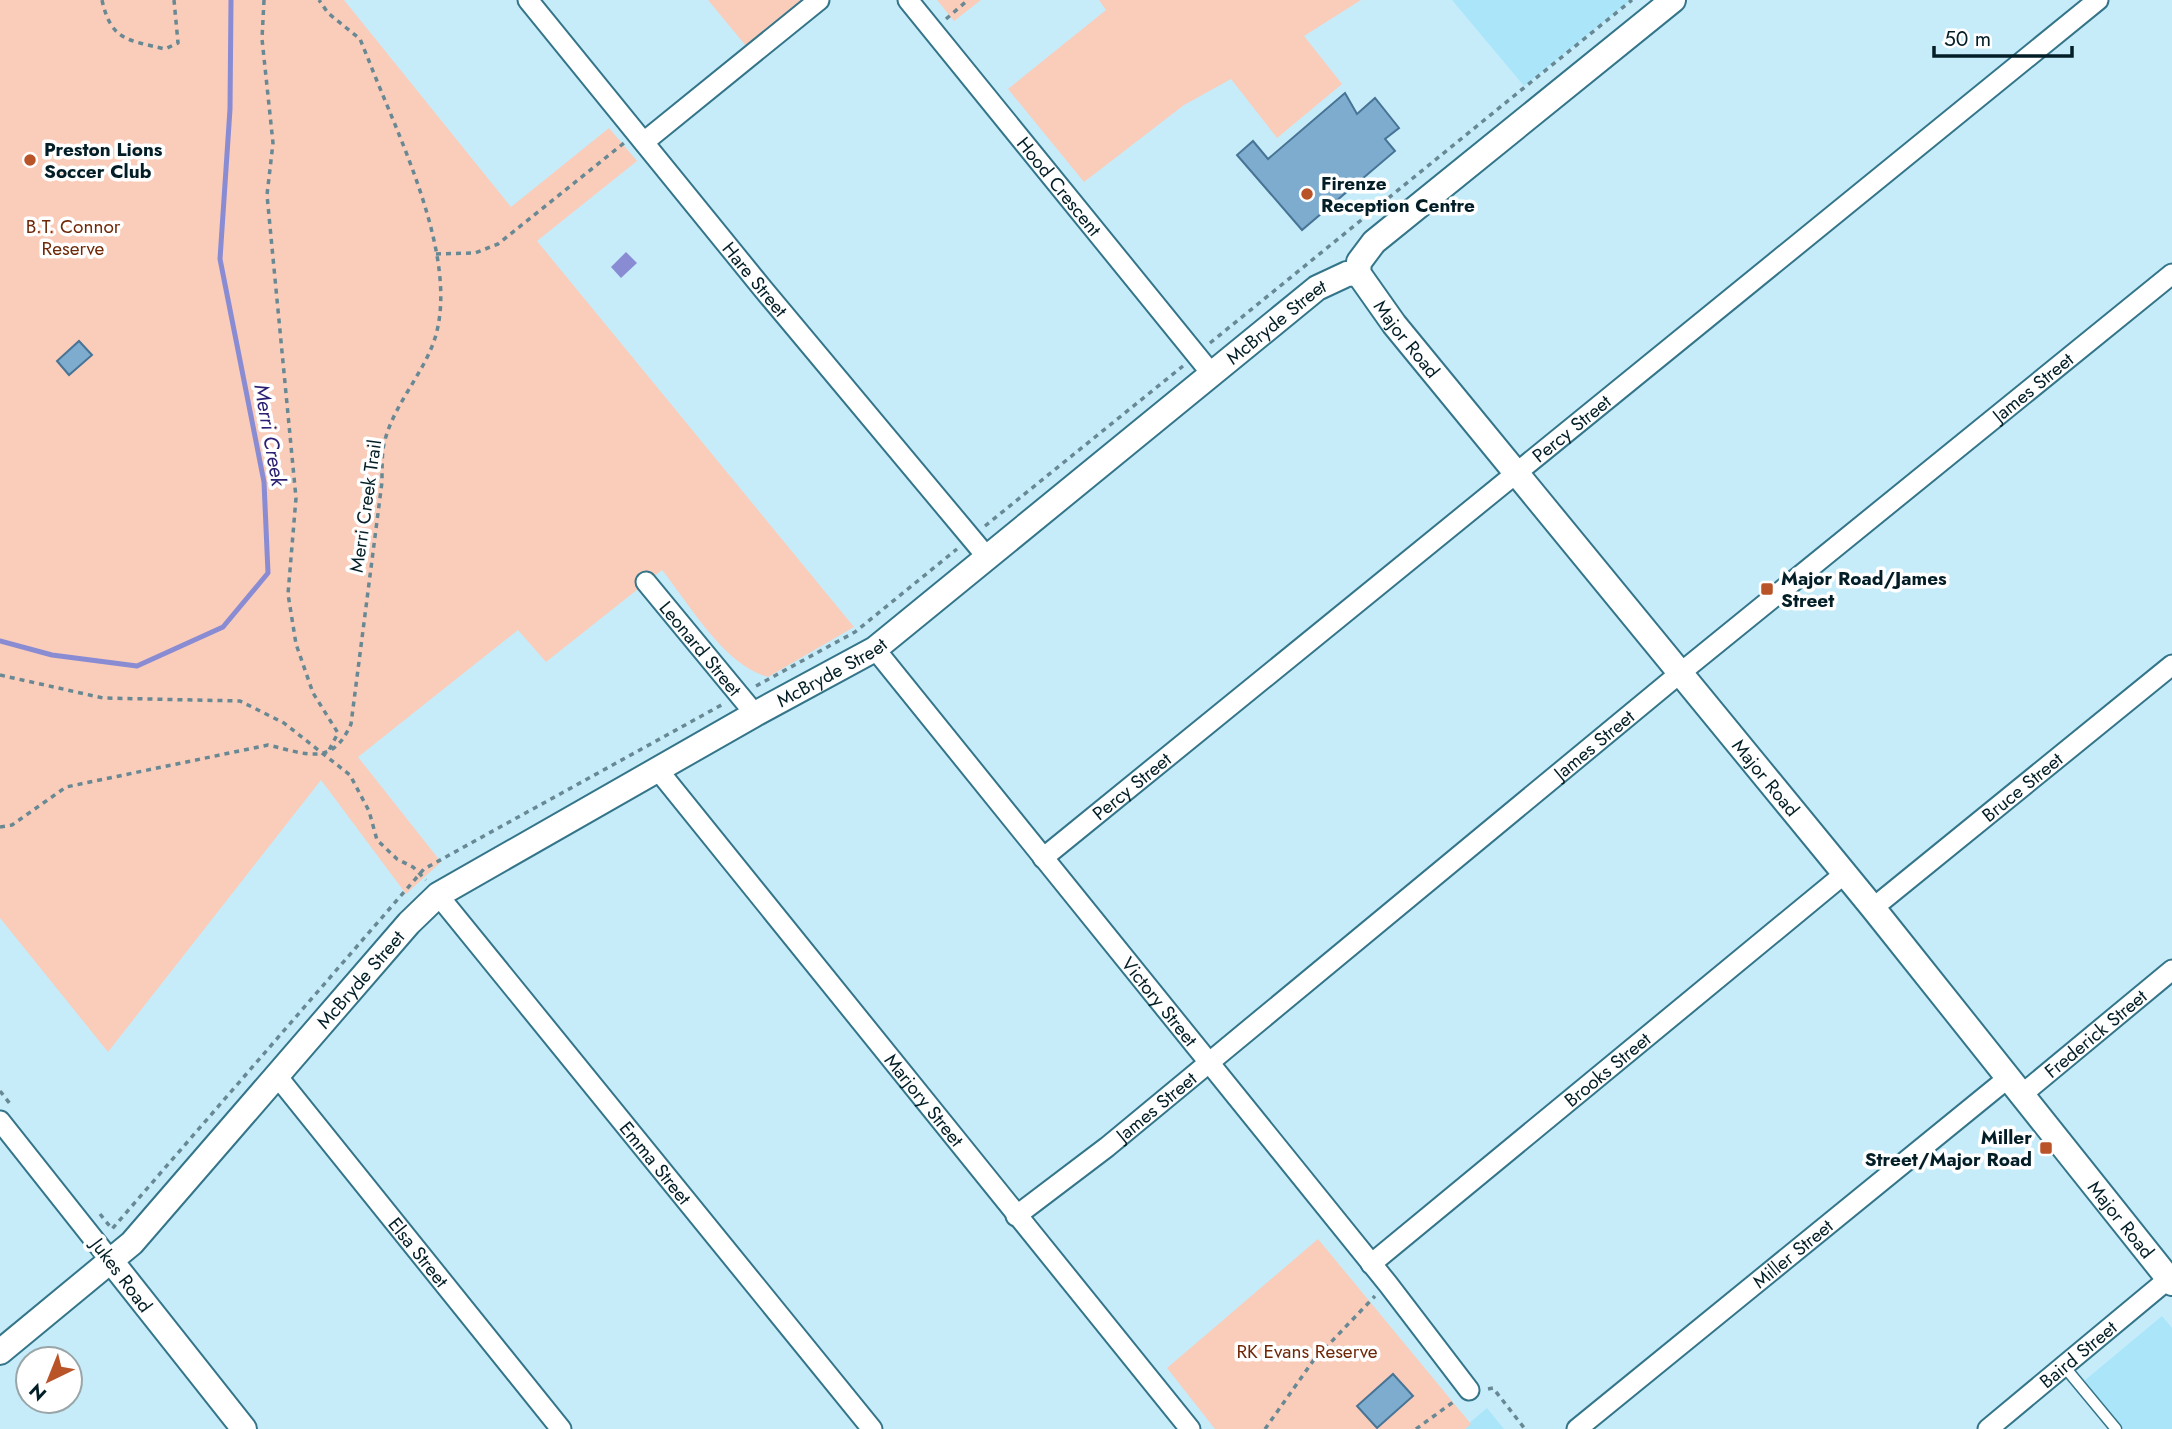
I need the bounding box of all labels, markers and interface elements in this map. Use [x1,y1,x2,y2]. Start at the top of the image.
scale bar [1934,14,2072,58]
text: 50 m [1944,24,1991,54]
street label: Hood Crescent [1010,131,1108,242]
place label: Preston Lions Soccer Club [44,136,163,185]
marker: Preston Lions Soccer Club [22,152,38,168]
place label: Firenze Reception Centre [1321,170,1475,219]
marker: Firenze Reception Centre [1299,186,1315,202]
park label: B.T. Connor Reserve [26,213,121,262]
street label: Hare Street [716,236,794,323]
street label: McBryde Street [1220,273,1331,371]
street label: Major Road [1367,295,1446,384]
street label: James Street [1985,346,2080,430]
water label: Merri Creek [246,382,294,489]
street label: Percy Street [1527,388,1617,469]
street label: Merri Creek Trail [343,438,388,574]
place label: Major Road/James Street [1781,565,1947,614]
marker: Major Road/James Street [1759,581,1775,597]
street label: Leonard Street [653,595,748,702]
street label: McBryde Street [772,631,893,714]
street label: James Street [1546,703,1641,788]
street label: Major Road [1726,733,1806,822]
street label: Percy Street [1087,746,1177,827]
street label: Bruce Street [1976,746,2069,828]
street label: McBryde Street [310,924,411,1035]
street label: Victory Street [1115,951,1204,1053]
street label: Frederick Street [2039,983,2153,1084]
street label: Brooks Street [1558,1026,1657,1113]
street label: Marjory Street [878,1048,970,1153]
street label: James Street [1108,1065,1203,1150]
street label: Emma Street [613,1116,698,1211]
place label: Miller Street/Major Road [1865,1124,2032,1173]
marker: Miller Street/Major Road [2038,1140,2054,1156]
street label: Major Road [2081,1175,2160,1264]
street label: Elsa Street [382,1212,455,1293]
street label: Miller Street [1747,1213,1839,1295]
street label: Jukes Road [83,1230,158,1318]
street label: Baird Street [2034,1314,2123,1395]
park label: RK Evans Reserve [1236,1338,1378,1365]
north arrow [14,1345,84,1415]
text: N [23,1377,52,1407]

